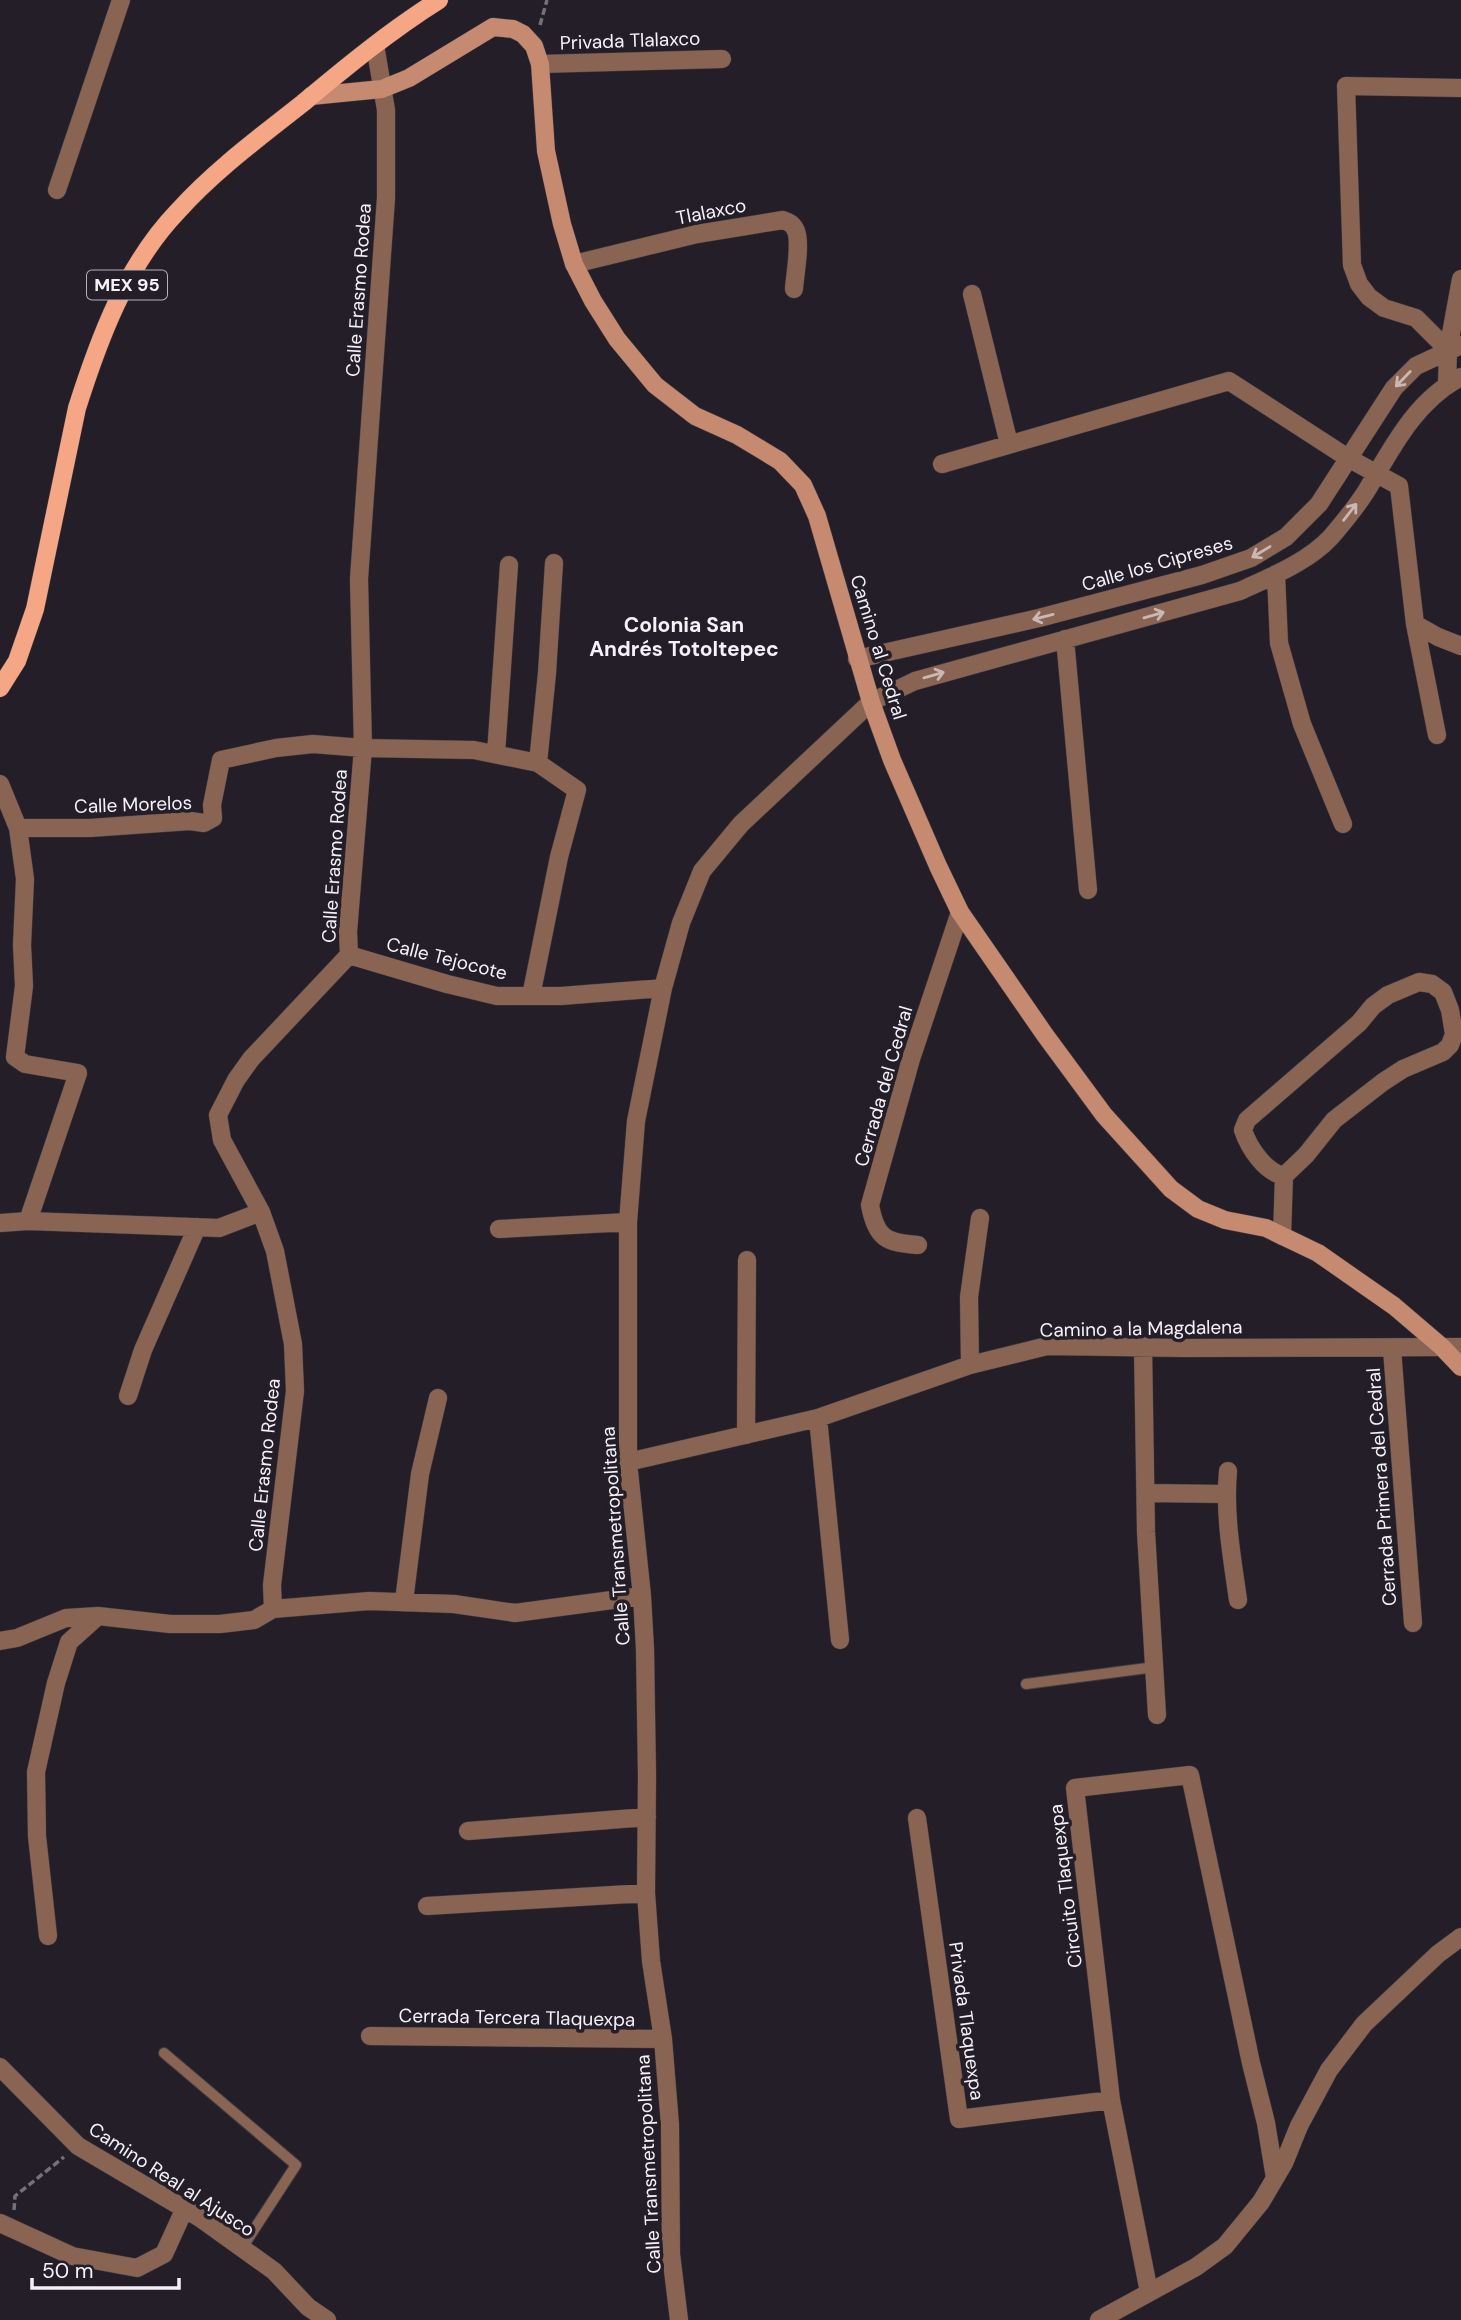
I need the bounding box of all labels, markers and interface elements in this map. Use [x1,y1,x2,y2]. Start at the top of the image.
street label: Privada Tlalaxco [559,26,701,55]
street label: Tlalaxco [674,192,748,231]
street label: Calle Erasmo Rodea [340,202,377,378]
road number: MEX 95 [87,270,167,300]
one-way arrow [1394,370,1411,387]
one-way arrow [1342,504,1358,522]
street label: Calle los Cipreses [1079,530,1235,597]
one-way arrow [1251,546,1271,560]
street label: Camino al Cedral [845,572,912,723]
one-way arrow [1142,608,1164,621]
district label: Colonia San Andrés Totoltepec [589,611,779,663]
one-way arrow [1032,611,1055,624]
one-way arrow [923,668,945,681]
street label: Calle Erasmo Rodea [316,768,353,944]
street label: Calle Morelos [74,790,192,819]
street label: Calle Tejocote [384,931,510,986]
street label: Cerrada del Cedral [849,1003,918,1169]
street label: Camino a la Magdalena [1039,1314,1243,1343]
street label: Cerrada Primera del Cedral [1361,1367,1402,1607]
street label: Calle Erasmo Rodea [243,1377,286,1553]
street label: Calle Transmetropolitana [595,1426,636,1646]
street label: Circuito Tlaquexpa [1043,1803,1088,1969]
street label: Privada Tlaquexpa [943,1940,990,2102]
street label: Cerrada Tercera Tlaquexpa [398,2003,636,2032]
street label: Calle Transmetropolitana [630,2054,667,2274]
street label: Camino Real al Ajusco [84,2116,260,2243]
scale bar [32,2246,178,2290]
text: 50 m [42,2257,93,2285]

